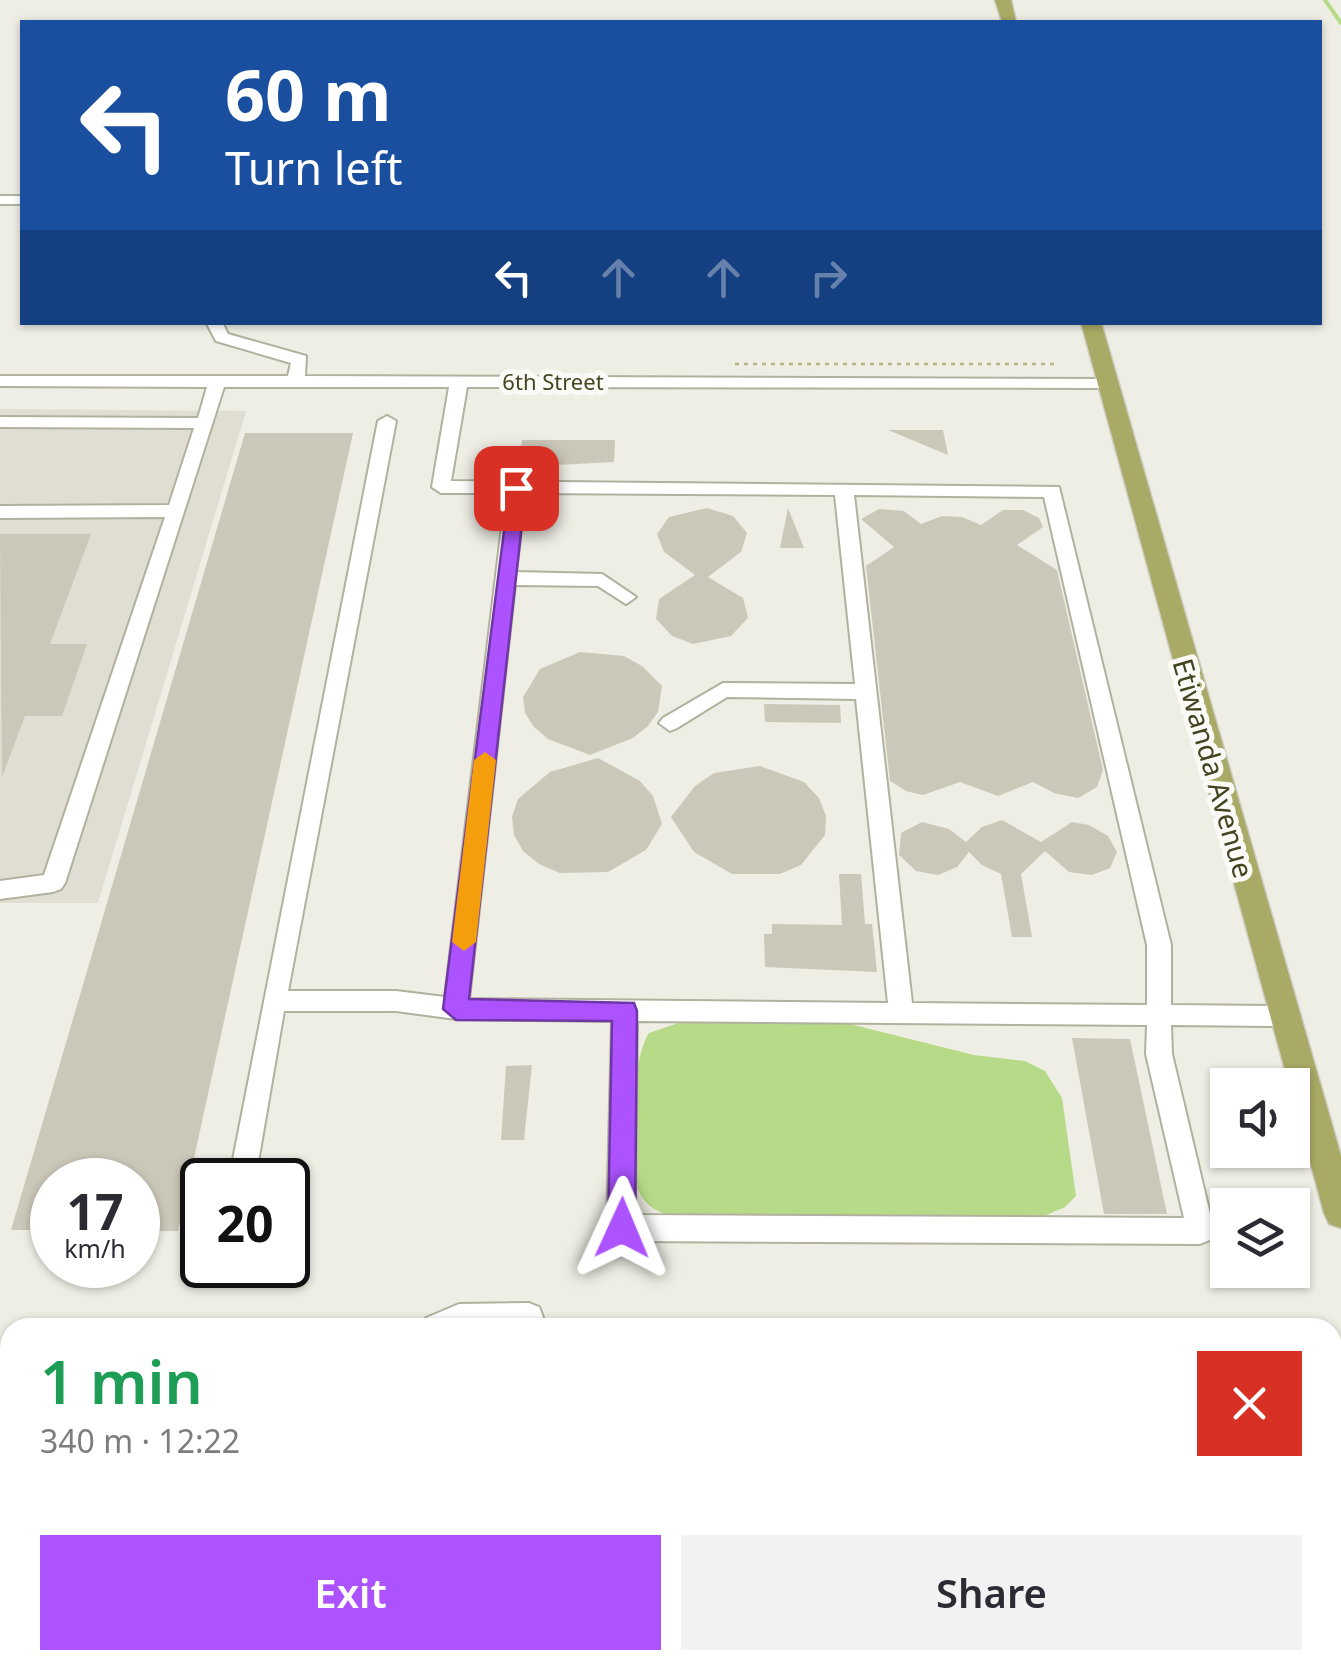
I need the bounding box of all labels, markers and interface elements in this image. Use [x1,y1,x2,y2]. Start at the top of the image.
text: 60 m [225,46,392,142]
icon: left [60,60,190,190]
text: Turn left [225,137,402,198]
icon: left [486,250,541,305]
icon: ahead [591,250,646,305]
icon: ahead [696,250,751,305]
icon: right [801,250,856,305]
street label: 6th Street [502,366,604,396]
pin [474,446,559,531]
icon: arrive [489,461,544,516]
street label: Etiwanda Avenue [1165,654,1263,882]
map controls [1210,1068,1310,1288]
button: sound [1210,1068,1310,1168]
speed limit sign: 20 [180,1158,310,1288]
position arrow [570,1176,674,1280]
text: 17 [66,1177,124,1245]
button: layers [1210,1188,1310,1288]
text: km/h [64,1231,126,1265]
text: 1 min [40,1340,203,1422]
button: close [1197,1351,1302,1456]
text: 340 m · 12:22 [40,1419,240,1462]
button: Exit [40,1535,661,1650]
button: Share [681,1535,1302,1650]

